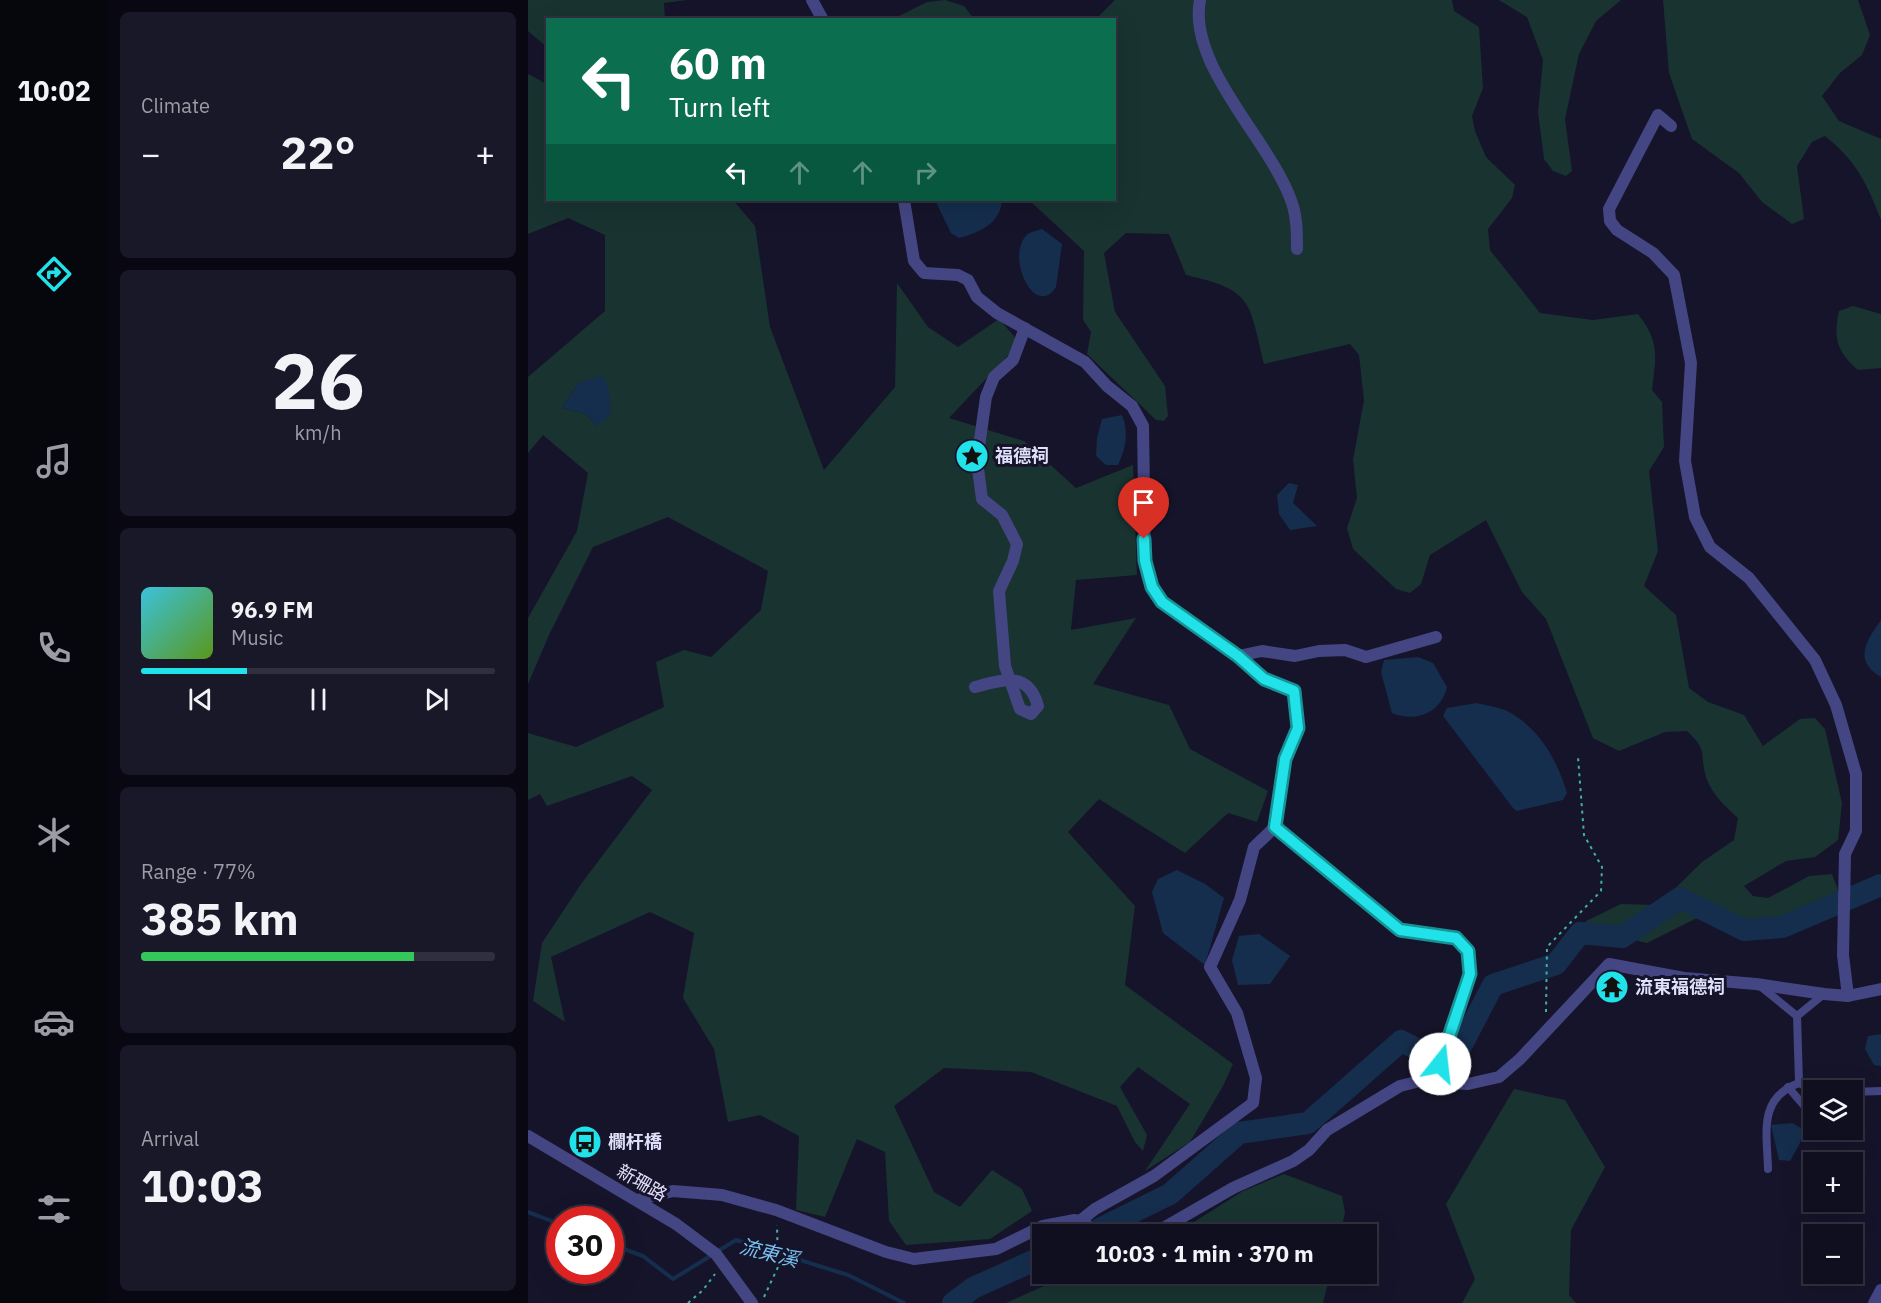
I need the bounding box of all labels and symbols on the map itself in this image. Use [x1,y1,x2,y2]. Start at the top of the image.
place icon: 福德祠 [954,438,990,474]
place label: 福德祠 [995,444,1049,467]
pin [1118,477,1169,539]
temple icon: 流東福德祠 [1594,969,1630,1005]
place label: 流東福德祠 [1635,975,1725,998]
position arrow [1408,1032,1472,1096]
bus stop icon: 欄杆橋 [567,1124,603,1160]
place label: 欄杆橋 [608,1130,662,1153]
street label: 新珊路 [613,1159,671,1206]
speed limit sign: 30 [546,1206,624,1284]
water label: 流東溪 [737,1232,804,1274]

